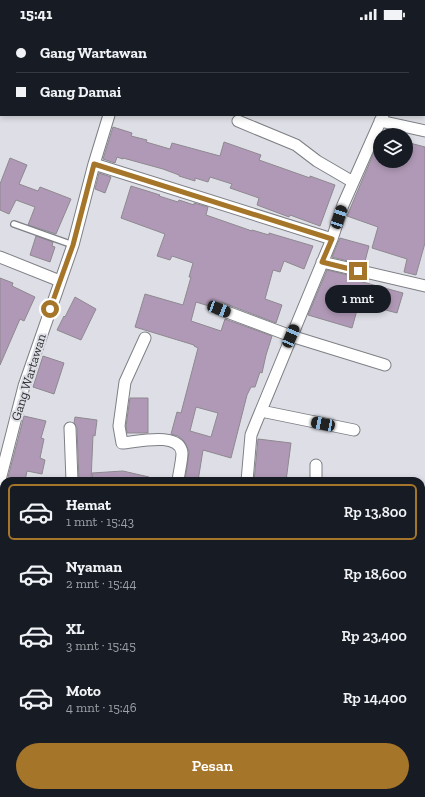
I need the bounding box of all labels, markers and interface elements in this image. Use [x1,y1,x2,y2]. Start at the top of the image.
text: 15:41 [20,5,52,23]
text: Gang Wartawan [40,44,147,62]
text: Gang Damai [40,83,121,101]
map controls [373,128,413,168]
button: layers [373,128,413,168]
car [330,204,348,230]
route end [349,262,367,280]
callout: 1 mnt [325,285,391,313]
text: 1 mnt [342,291,374,306]
car [206,299,232,319]
route start [41,300,59,318]
car [281,323,301,349]
street label: Gang Wartawan [8,331,49,422]
car [310,416,336,432]
icon: car [18,494,54,530]
text: Hemat [66,496,111,514]
text: Rp 13,800 [344,503,407,521]
text: 1 mnt · 15:43 [66,514,134,529]
icon: car [18,556,54,592]
text: Nyaman [66,558,122,576]
text: Rp 18,600 [344,565,407,583]
text: 2 mnt · 15:44 [66,576,136,591]
icon: car [18,618,54,654]
text: XL [66,620,84,638]
text: Rp 23,400 [342,627,407,645]
text: 3 mnt · 15:45 [66,638,136,653]
icon: car [18,680,54,716]
text: Moto [66,682,101,700]
text: Rp 14,400 [343,689,407,707]
text: 4 mnt · 15:46 [66,700,137,715]
button: Pesan [16,743,409,789]

